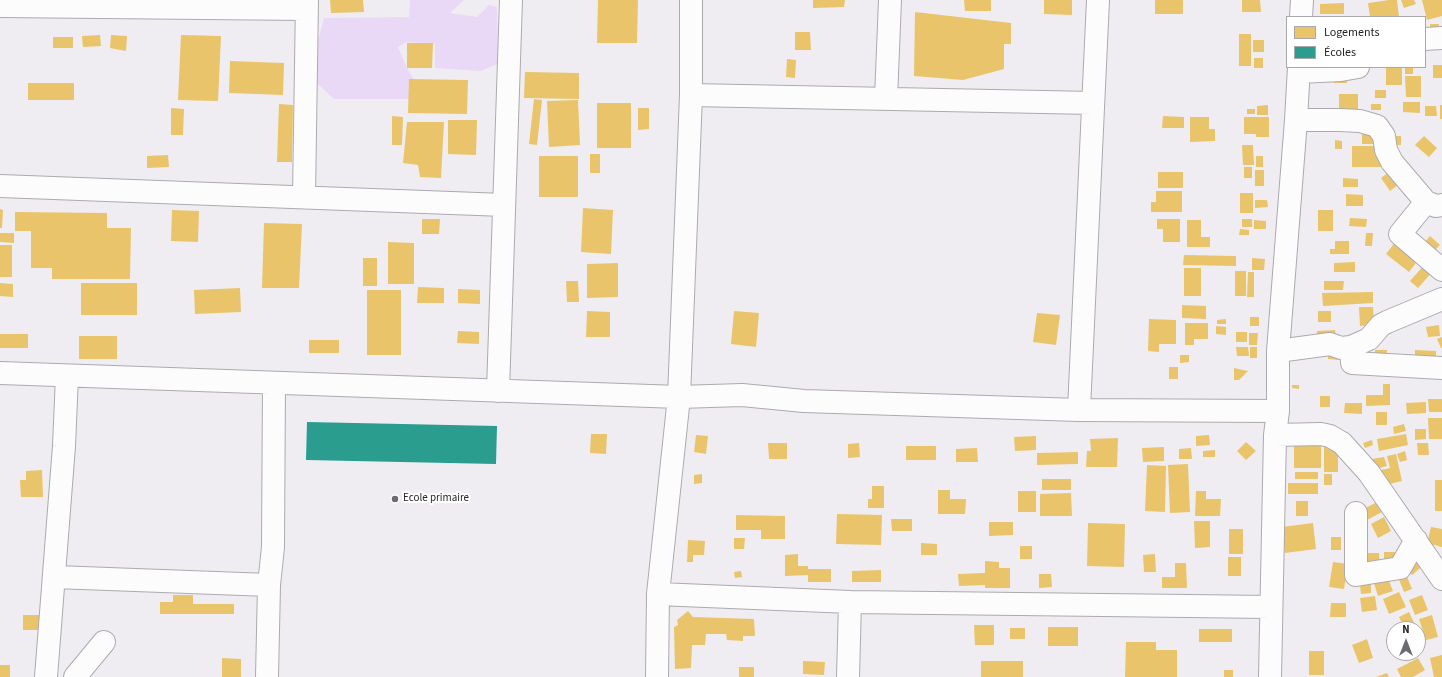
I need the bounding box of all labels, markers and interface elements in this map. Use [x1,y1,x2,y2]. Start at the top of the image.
legend [1286,16,1426,68]
text: Logements [1324,24,1379,41]
text: Écoles [1324,44,1356,61]
place label: Ecole primaire [403,492,469,506]
marker: Ecole primaire [390,494,400,504]
north arrow [1386,621,1426,661]
text: N [1402,622,1410,637]

